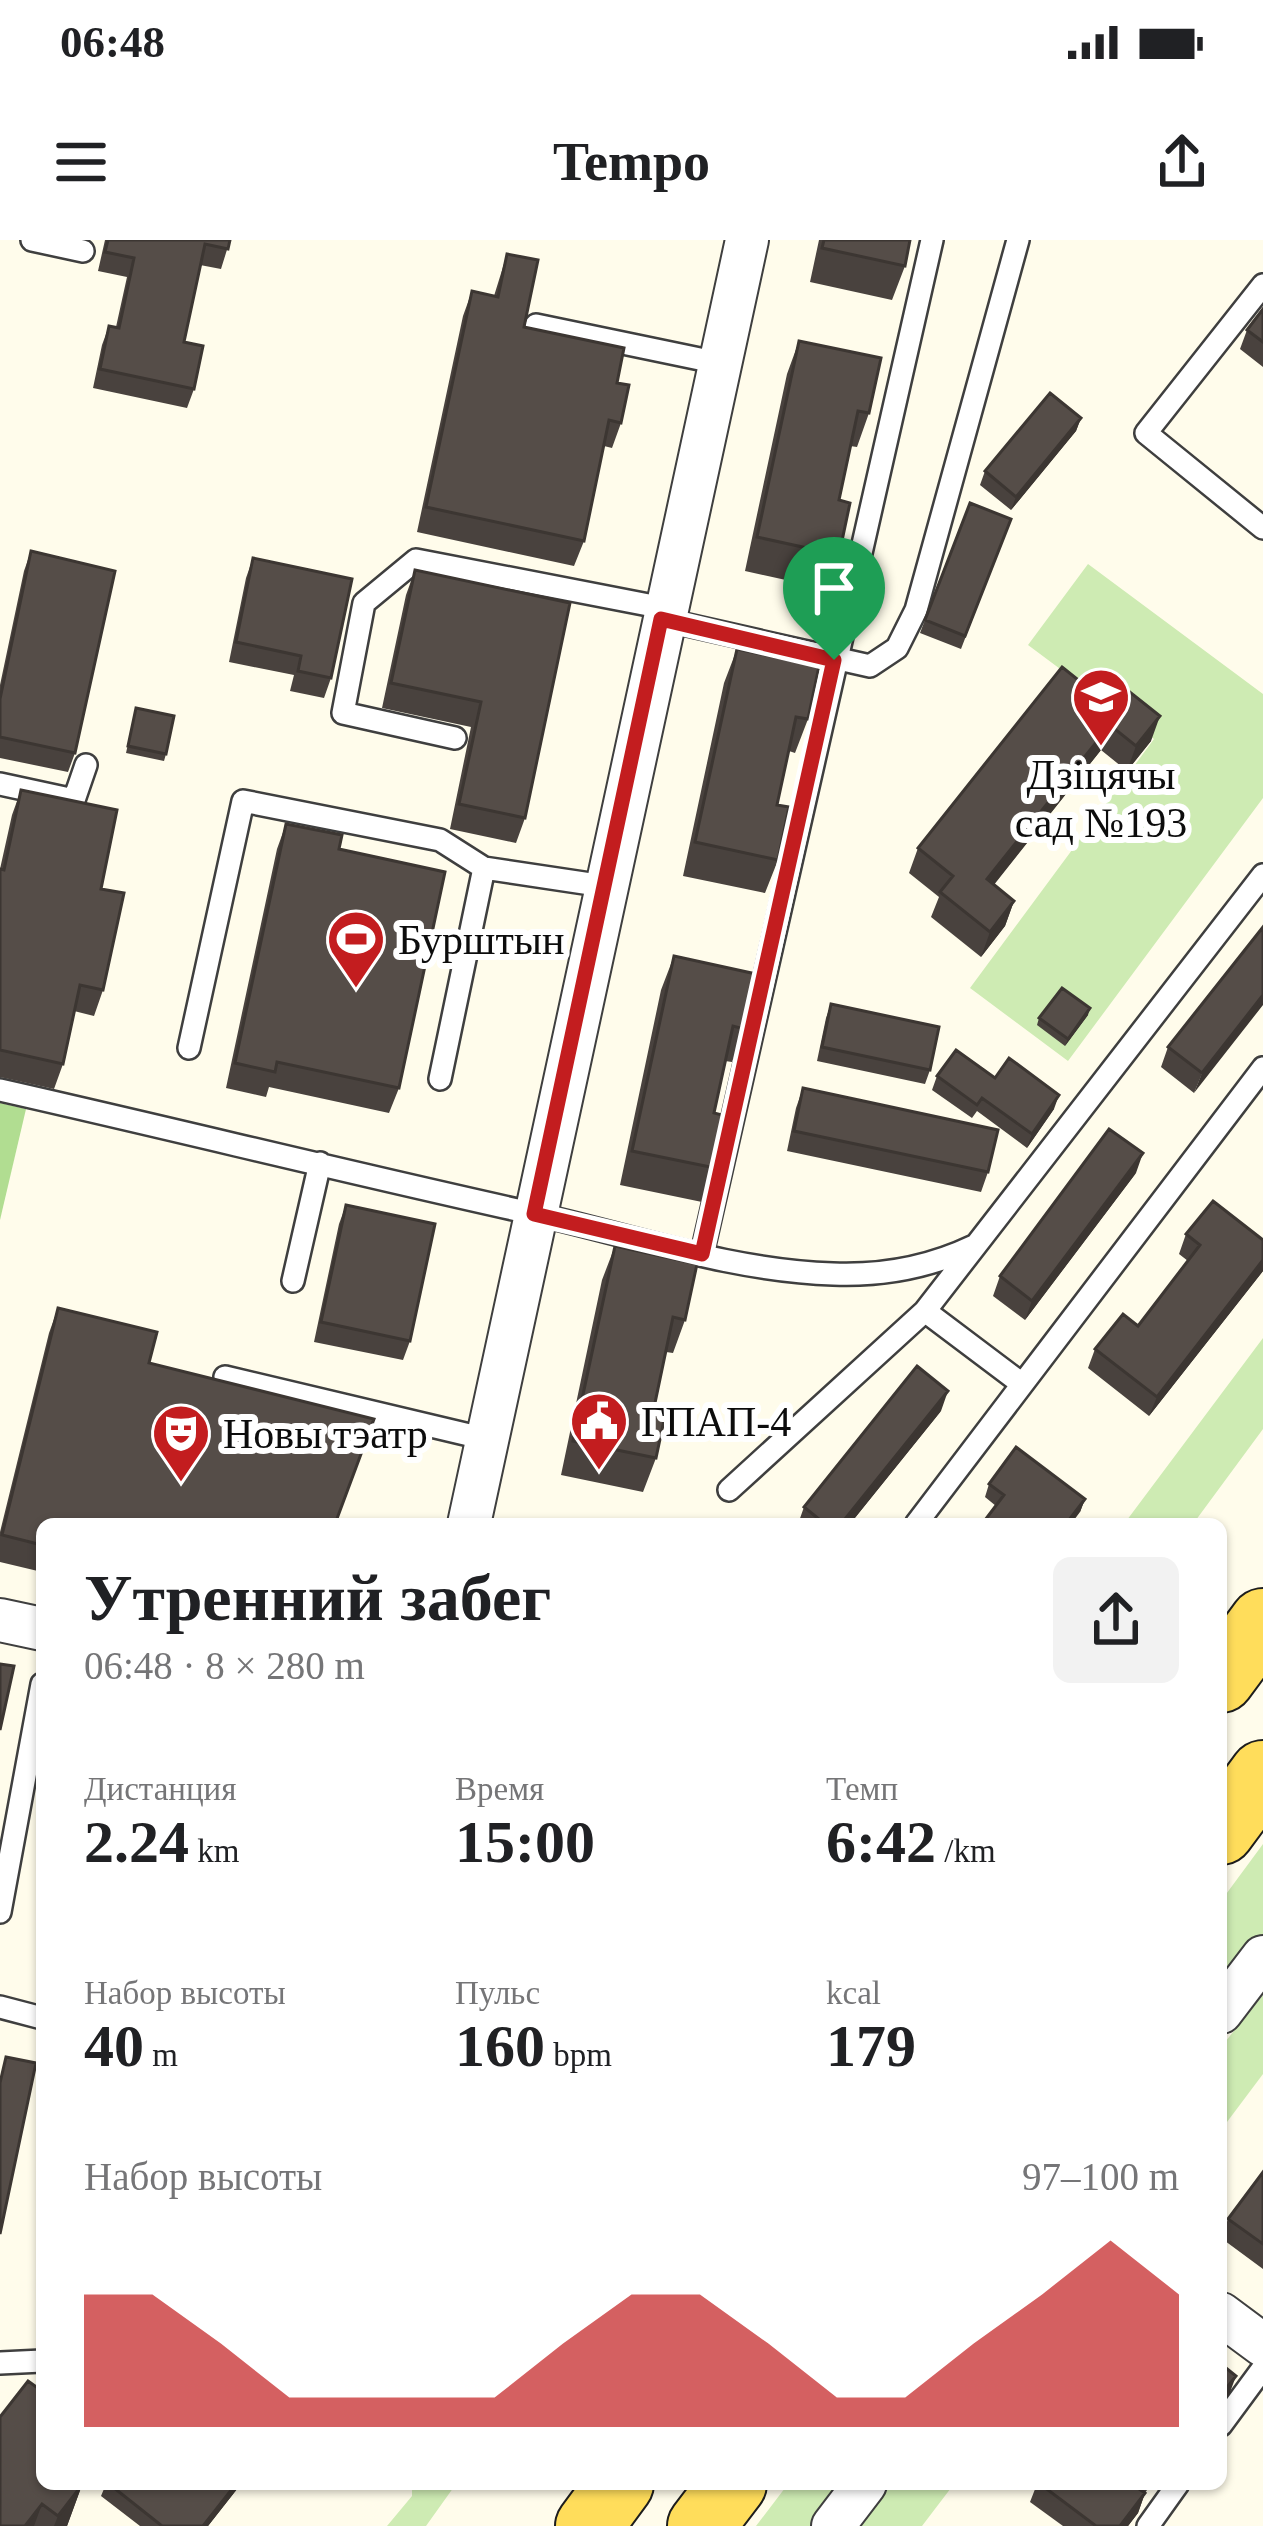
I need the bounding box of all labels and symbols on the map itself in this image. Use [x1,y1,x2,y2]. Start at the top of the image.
pin [783,537,885,660]
school or university icon: Дзіцячы сад №193 [1070,666,1132,748]
place label: Дзіцячы сад №193 [1015,752,1187,846]
sports icon: Бурштын [325,908,387,990]
place label: Бурштын [398,917,564,963]
public building icon: ГПАП-4 [568,1390,630,1472]
place label: ГПАП-4 [641,1399,791,1445]
theatre icon: Новы тэатр [150,1402,212,1484]
place label: Новы тэатр [223,1411,428,1457]

